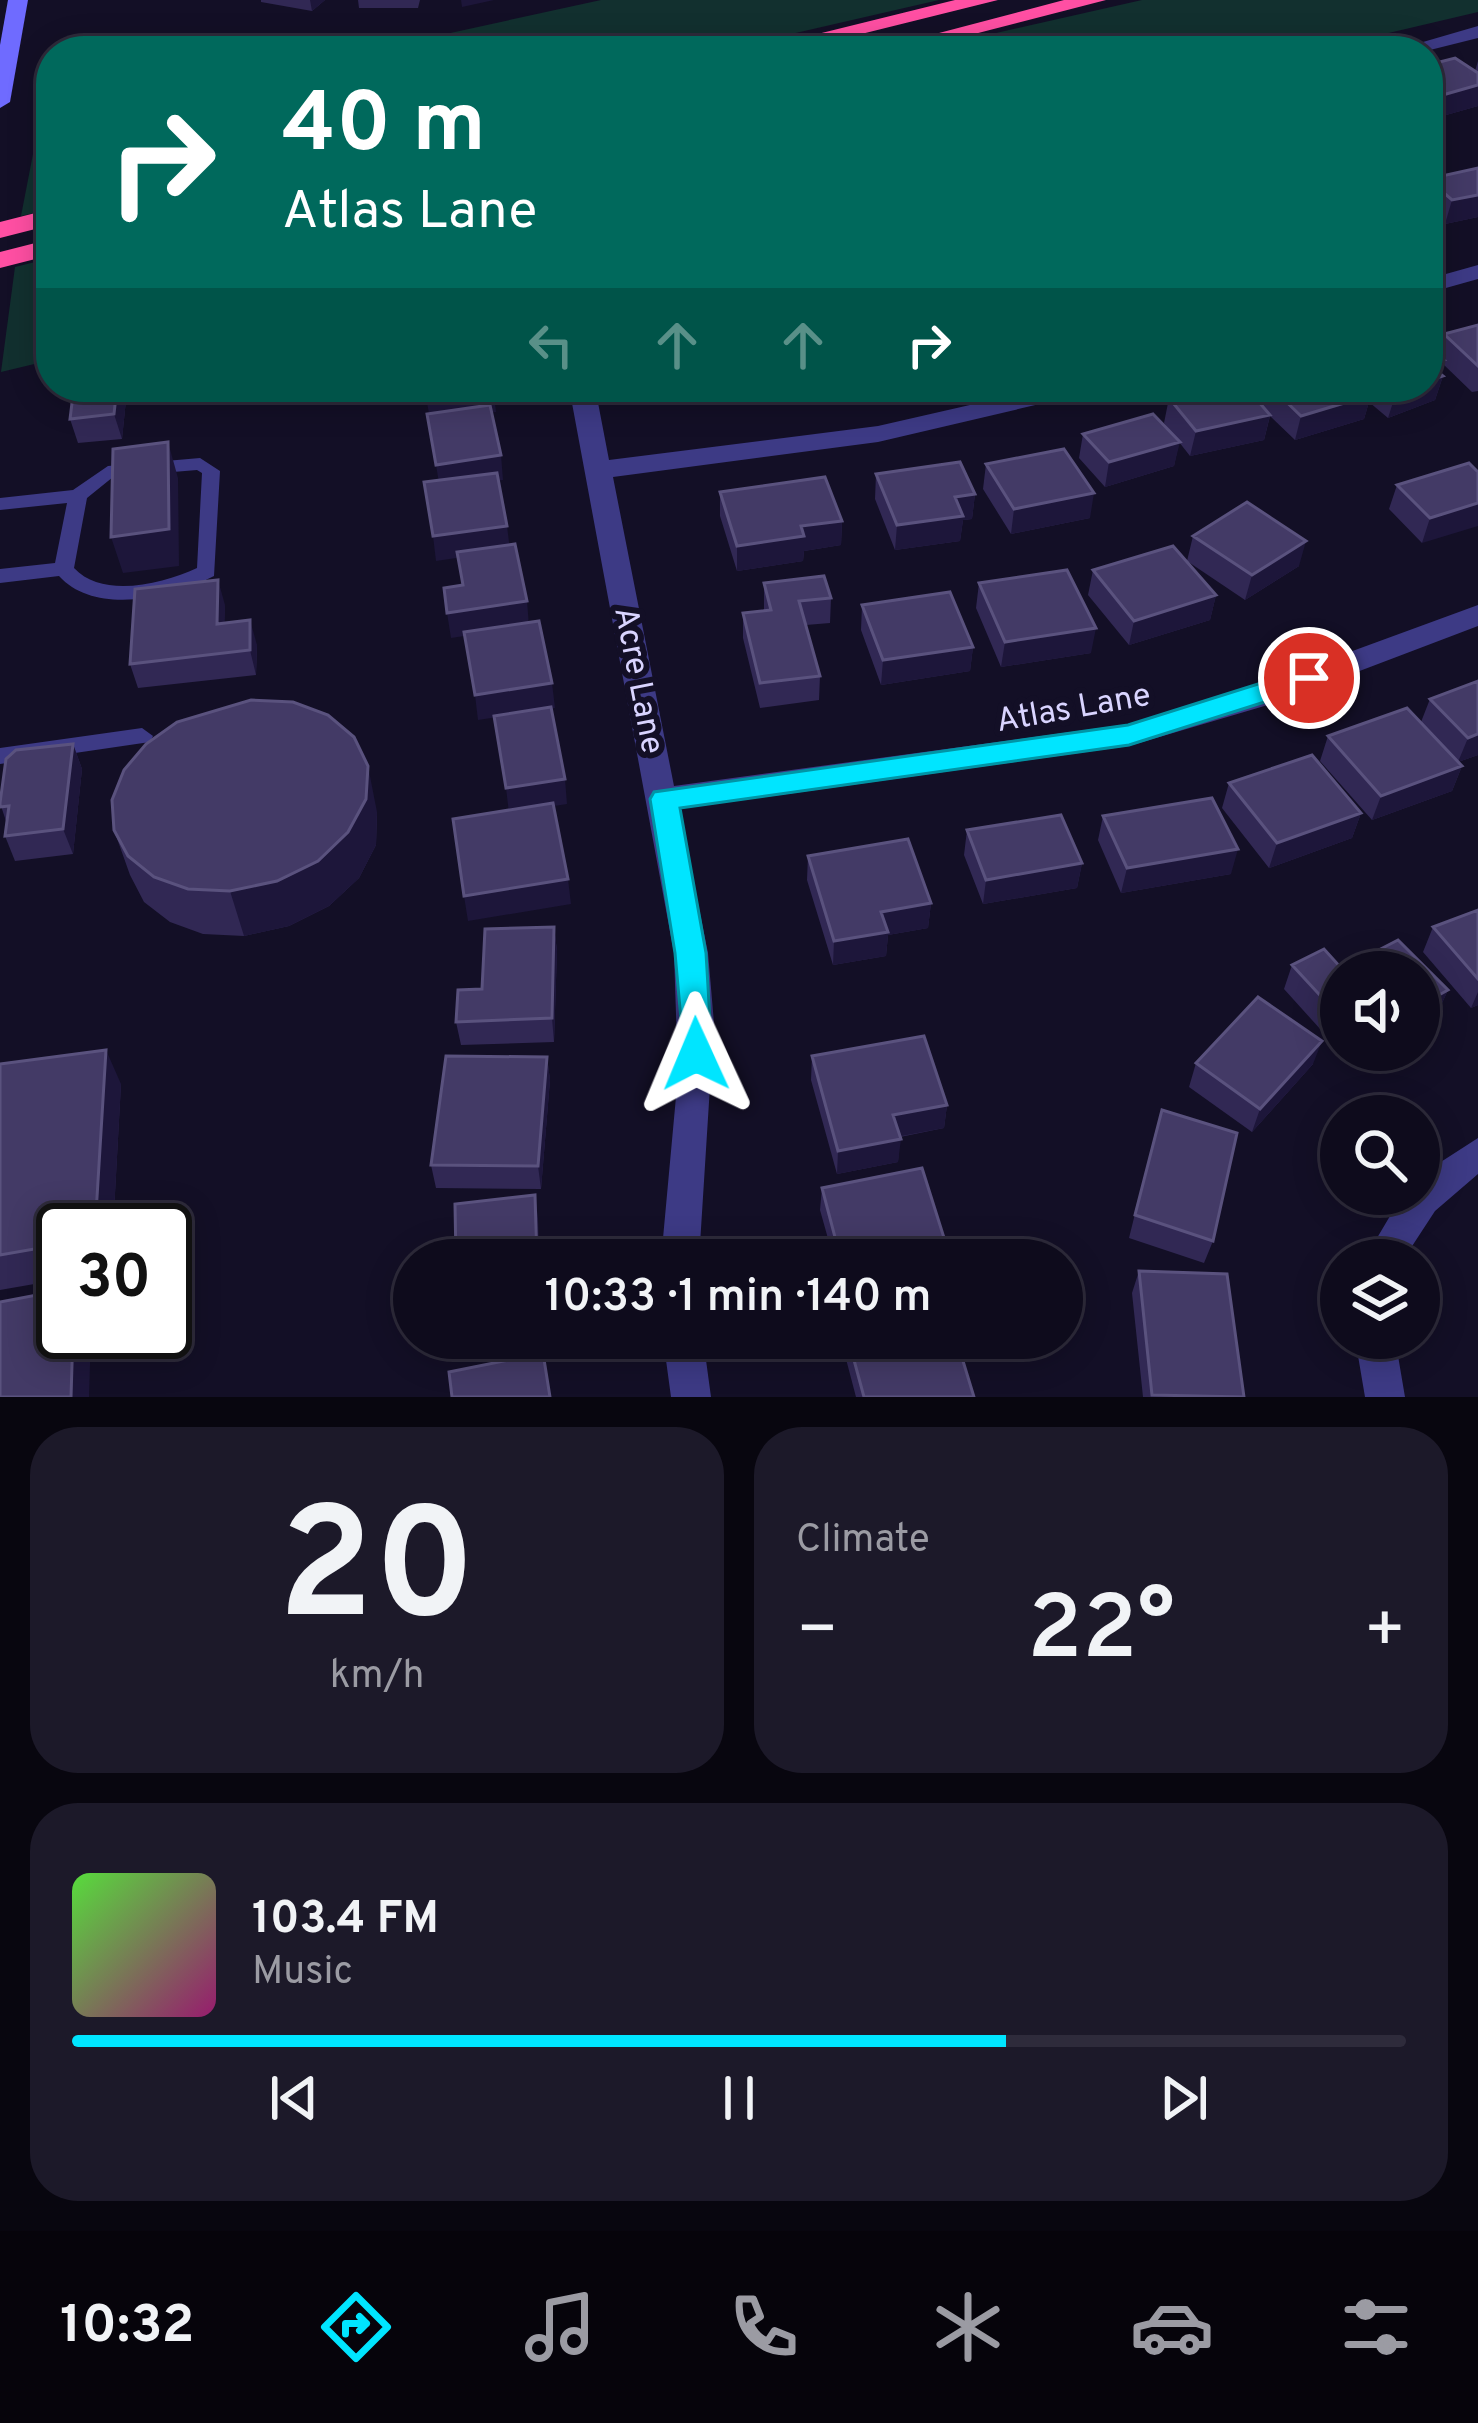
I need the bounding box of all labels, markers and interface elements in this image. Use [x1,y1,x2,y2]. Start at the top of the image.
text: 40 m [282,75,486,181]
icon: right [84,84,240,240]
text: Atlas Lane [282,179,537,248]
icon: left [518,312,584,378]
icon: ahead [644,312,710,378]
icon: ahead [770,312,836,378]
icon: right [896,312,962,378]
street label: Acre Lane [602,604,672,758]
pin [1258,627,1360,729]
icon: arrive [1276,645,1342,711]
street label: Atlas Lane [993,676,1154,744]
map controls [1320,951,1440,1359]
button: sound [1320,951,1440,1071]
position arrow [633,991,759,1117]
button: search [1320,1095,1440,1215]
speed limit sign: 30 [36,1203,192,1359]
button: layers [1320,1239,1440,1359]
text: 10:33 · 1 min · 140 m [544,1270,932,1327]
text: 20 [278,1476,476,1674]
text: Climate [796,1517,930,1566]
text: 22° [1027,1577,1175,1690]
text: − [796,1592,839,1675]
text: + [1363,1592,1406,1675]
text: km/h [330,1653,424,1702]
text: 103.4 FM [252,1892,439,1949]
text: Music [252,1949,353,1998]
icon: previous [261,2065,327,2131]
icon: pause [706,2065,772,2131]
icon: next [1151,2065,1217,2131]
icon: directions [314,2285,398,2369]
icon: music [518,2285,602,2369]
icon: phone [722,2285,806,2369]
icon: climate [926,2285,1010,2369]
icon: car [1130,2285,1214,2369]
icon: filters [1334,2285,1418,2369]
text: 10:32 [60,2293,195,2362]

